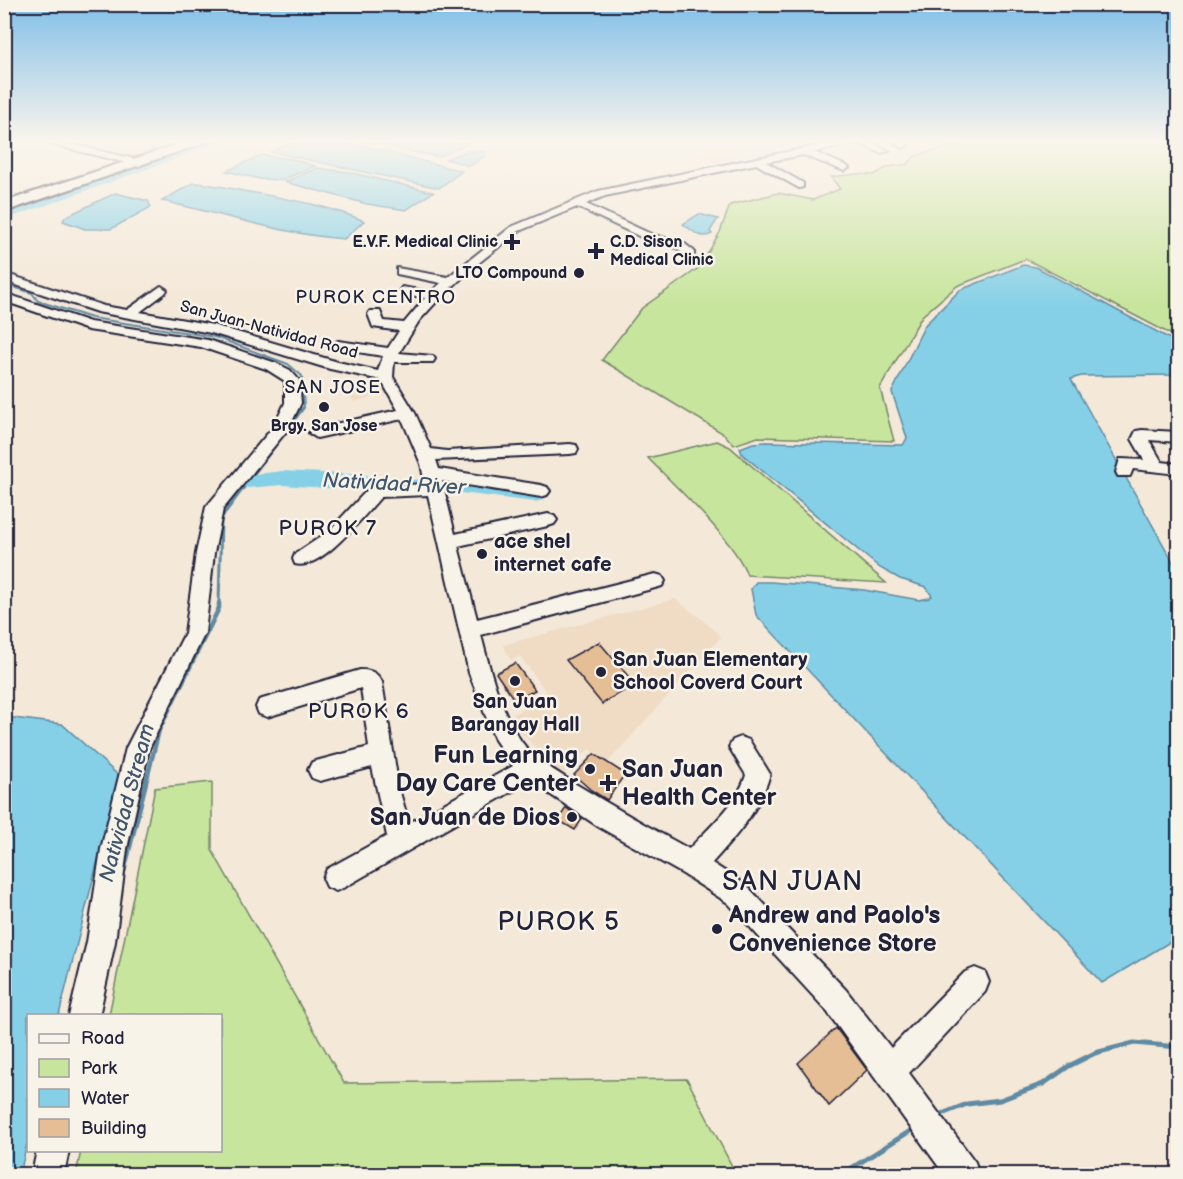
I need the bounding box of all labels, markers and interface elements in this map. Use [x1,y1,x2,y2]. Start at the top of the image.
place label: E.V.F. Medical Clinic [353,233,498,252]
marker: E.V.F. Medical Clinic [503,233,521,251]
place label: C.D. Sison Medical Clinic [610,233,714,270]
marker: C.D. Sison Medical Clinic [587,242,605,260]
place label: LTO Compound [455,264,567,283]
marker: LTO Compound [572,266,586,280]
district label: PUROK CENTRO [295,287,457,308]
street label: San Juan-Natividad Road [178,297,360,363]
district label: SAN JOSE [284,377,382,398]
marker: Brgy. San Jose [317,400,331,414]
place label: Brgy. San Jose [270,417,378,436]
water label: Natividad River [322,468,467,500]
district label: PUROK 7 [279,516,378,541]
place label: ace shel internet cafe [494,530,611,577]
marker: ace shel internet cafe [475,547,489,561]
place label: San Juan Elementary School Coverd Court [613,648,808,695]
marker: San Juan Elementary School Coverd Court [594,665,608,679]
marker: San Juan Barangay Hall [508,674,522,688]
place label: San Juan Barangay Hall [451,690,579,737]
district label: PUROK 6 [308,699,410,724]
water label: Natividad Stream [94,721,160,885]
place label: Fun Learning Day Care Center [395,741,578,798]
place label: San Juan Health Center [622,755,777,812]
marker: Fun Learning Day Care Center [583,762,597,776]
marker: San Juan Health Center [599,774,617,792]
place label: San Juan de Dios [370,803,560,832]
marker: San Juan de Dios [565,810,579,824]
district label: SAN JUAN [722,866,864,898]
place label: Andrew and Paolo's Convenience Store [728,901,940,958]
district label: PUROK 5 [498,907,620,938]
marker: Andrew and Paolo's Convenience Store [710,922,724,936]
legend [27,1014,222,1152]
text: Road [81,1028,125,1049]
text: Park [81,1058,117,1079]
text: Water [81,1088,129,1109]
text: Building [81,1118,147,1139]

